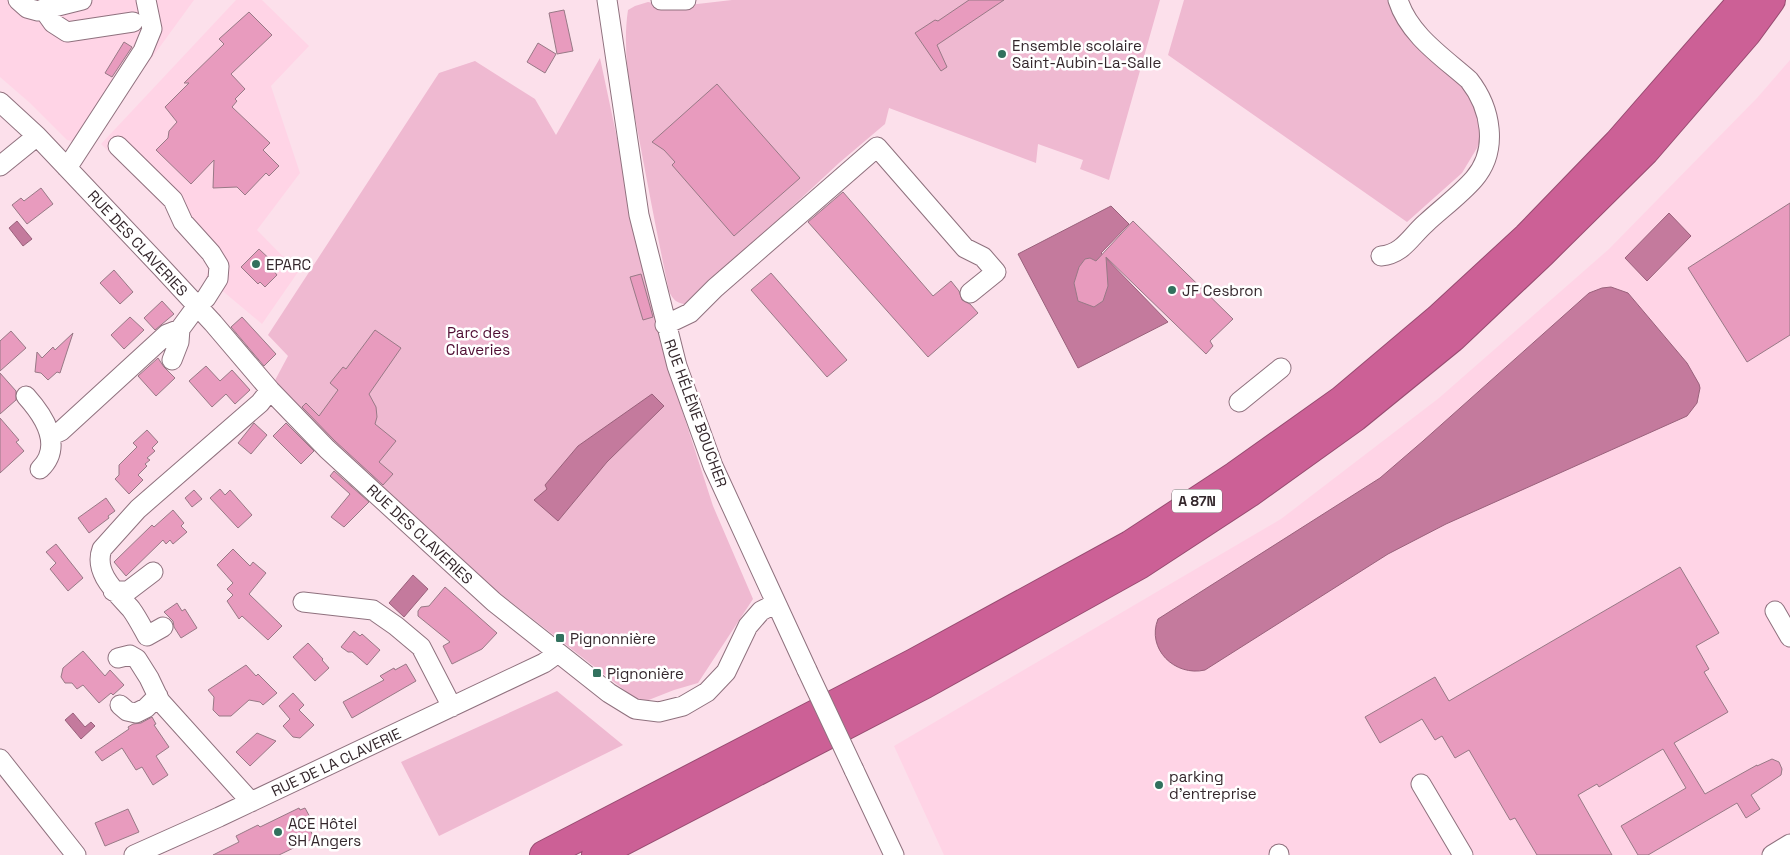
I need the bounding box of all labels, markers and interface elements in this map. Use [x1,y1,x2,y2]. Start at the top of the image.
place label: Ensemble scolaire Saint-Aubin-La-Salle [1012,36,1161,72]
marker: Ensemble scolaire Saint-Aubin-La-Salle [996,48,1008,60]
street label: RUE DES CLAVERIES [84,186,192,300]
place label: EPARC [266,255,311,274]
marker: EPARC [250,258,262,270]
place label: JF Cesbron [1182,281,1263,300]
marker: JF Cesbron [1166,284,1178,296]
park label: Parc des Claveries [446,323,510,359]
street label: RUE HÉLÈNE BOUCHER [660,336,732,490]
street label: RUE DES CLAVERIES [363,480,477,588]
road number: A 87N [1172,490,1222,512]
place label: Pignonnière [570,629,656,648]
marker: Pignonnière [554,632,566,644]
place label: Pignonière [607,664,684,683]
marker: Pignonière [591,667,603,679]
street label: RUE DE LA CLAVERIE [268,724,404,800]
place label: parking d'entreprise [1169,767,1257,803]
marker: parking d'entreprise [1153,779,1165,791]
place label: ACE Hôtel SH Angers [288,814,361,850]
marker: ACE Hôtel SH Angers [272,826,284,838]

